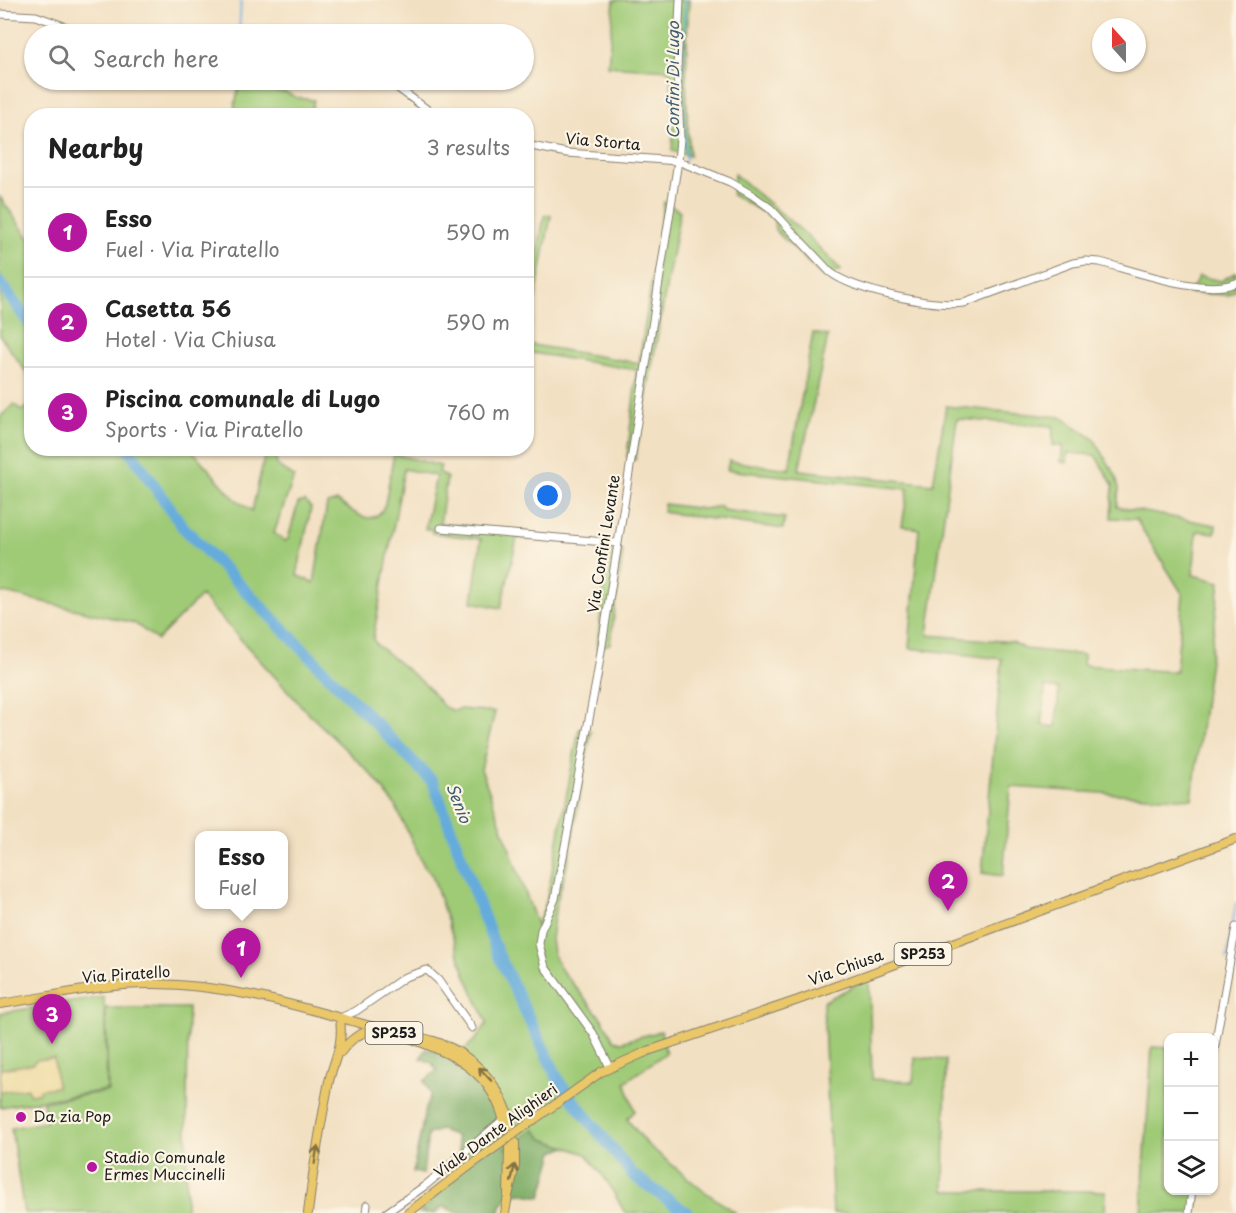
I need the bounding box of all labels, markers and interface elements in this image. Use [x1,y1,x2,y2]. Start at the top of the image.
north arrow [1092,18,1146,72]
water label: Confini Di Lugo [660,20,684,139]
search box [24,24,534,90]
icon: search [45,41,78,74]
text: Search here [93,41,219,74]
street label: Via Storta [565,126,642,155]
text: Nearby [48,128,143,167]
text: 3 results [427,132,510,162]
text: Esso [105,201,152,234]
text: 1 [63,217,72,247]
text: 590 m [446,217,510,247]
text: Fuel · Via Piratello [105,234,280,264]
text: Casetta 56 [105,291,231,324]
text: 2 [60,307,75,337]
text: 590 m [446,307,510,337]
text: Hotel · Via Chiusa [105,324,276,354]
text: Piscina comunale di Lugo [105,381,380,414]
text: 3 [61,397,74,427]
text: 760 m [447,397,510,427]
text: Sports · Via Piratello [105,414,303,444]
street label: Via Confini Levante [580,473,625,615]
your location [533,481,562,510]
water label: Senio [441,779,479,827]
popup [195,831,288,909]
text: Esso [218,839,265,872]
pin: 2 [928,862,968,911]
text: Fuel [218,872,257,902]
pin: 1 [222,928,260,978]
street label: Via Chiusa [805,942,886,991]
road number: SP253 [894,943,952,965]
street label: Via Piratello [81,959,171,988]
pin: 3 [32,994,72,1044]
road number: SP253 [366,1022,422,1044]
map controls [1164,1033,1218,1195]
button: + [1164,1033,1218,1087]
one-way arrow [479,1067,493,1082]
street label: Viale Dante Alighieri [428,1077,562,1183]
button: − [1164,1087,1218,1141]
place label: Da zia Pop [33,1104,111,1127]
marker: Da zia Pop [14,1110,28,1124]
button: layers [1164,1141,1218,1195]
place label: Stadio Comunale Ermes Muccinelli [104,1145,226,1185]
one-way arrow [310,1146,321,1165]
marker: Stadio Comunale Ermes Muccinelli [85,1160,99,1174]
one-way arrow [508,1163,519,1183]

